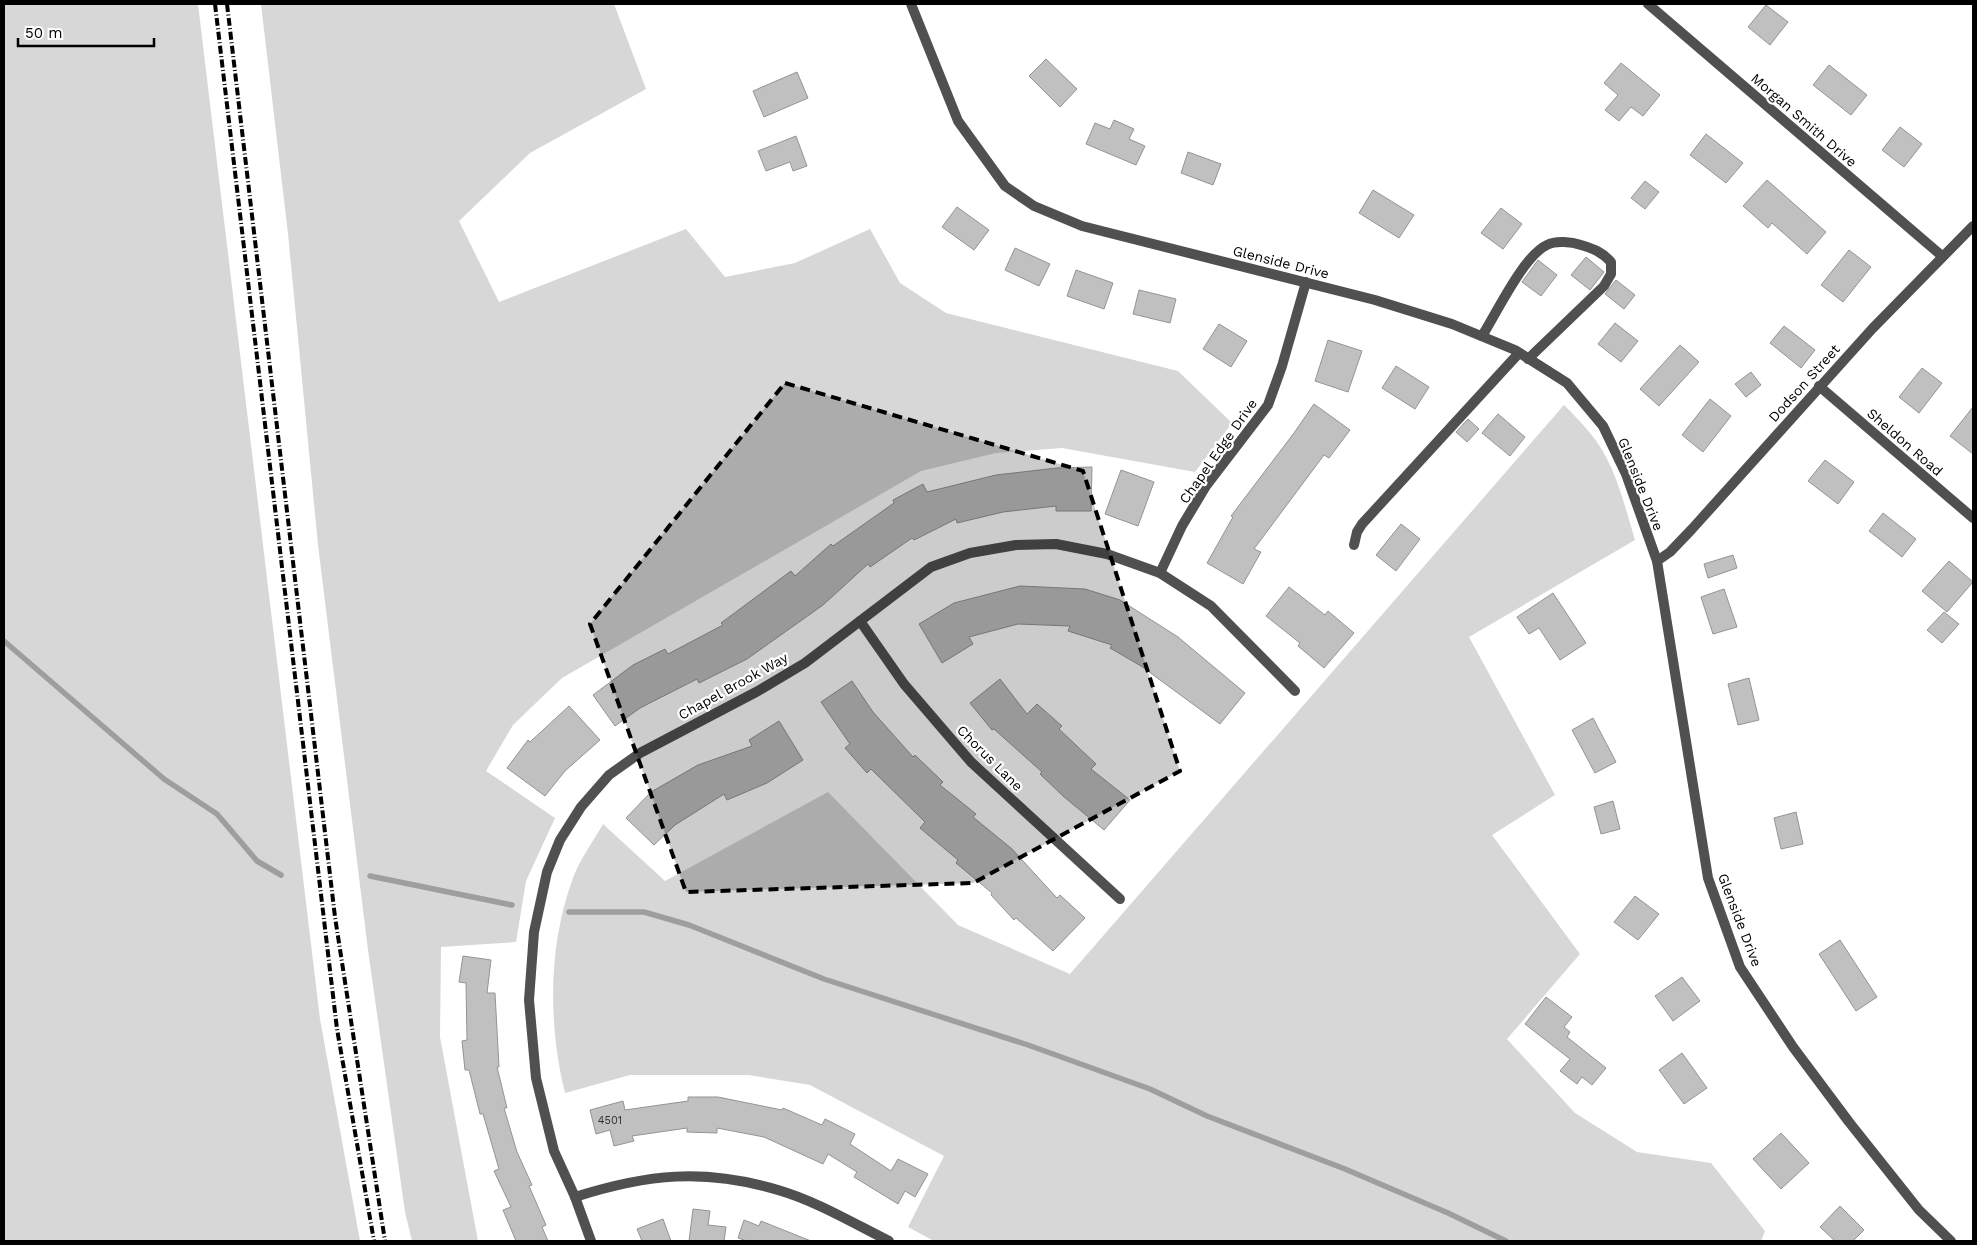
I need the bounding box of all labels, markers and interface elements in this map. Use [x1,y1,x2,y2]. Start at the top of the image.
scale bar [18,15,154,47]
text: 50 m [25,24,62,42]
street label: Morgan Smith Drive [1748,70,1860,170]
street label: Glenside Drive [1231,242,1331,282]
street label: Dodson Street [1765,341,1843,425]
street label: Chapel Edge Drive [1176,396,1260,506]
street label: Sheldon Road [1864,405,1946,479]
street label: Glenside Drive [1615,435,1667,533]
street label: Chapel Brook Way [675,649,791,723]
street label: Chorus Lane [954,722,1026,794]
street label: Glenside Drive [1715,871,1765,969]
house number: 4501 [598,1114,622,1127]

